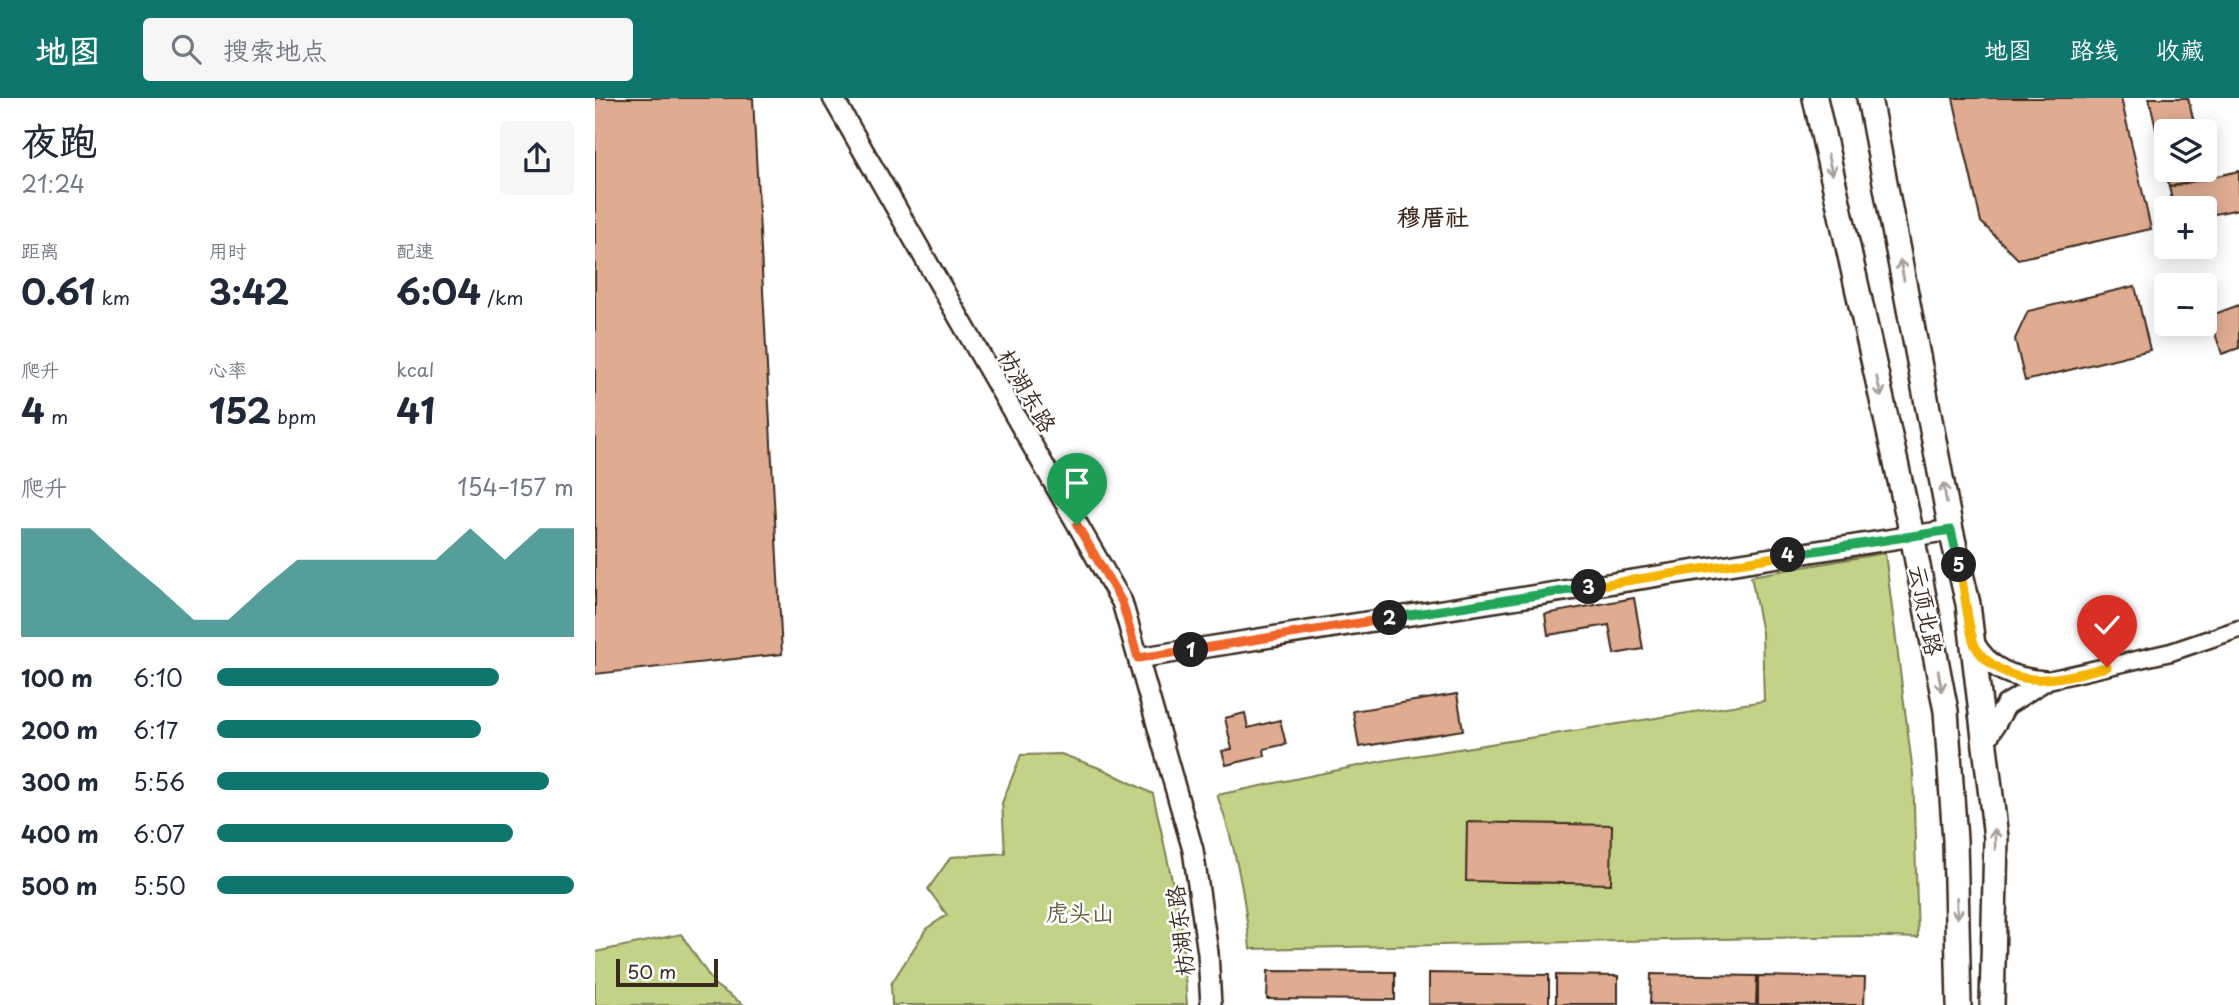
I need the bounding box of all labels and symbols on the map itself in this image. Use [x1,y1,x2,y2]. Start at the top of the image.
one-way arrow [1823,153,1837,176]
district label: 穆厝社 [1397,198,1469,234]
one-way arrow [1895,259,1908,281]
street label: 枋湖东路 [990,341,1066,439]
one-way arrow [1873,375,1886,398]
pin [1047,453,1107,525]
one-way arrow [1938,482,1951,505]
pin: 4 [1771,538,1805,573]
pin: 5 [1941,547,1977,582]
street label: 云顶北路 [1901,562,1953,658]
pin: 3 [1571,570,1607,604]
pin [2077,595,2137,667]
pin: 2 [1373,601,1407,636]
pin: 1 [1173,632,1209,668]
one-way arrow [1934,669,1948,692]
one-way arrow [1989,828,2002,851]
street label: 枋湖东路 [1156,883,1202,979]
park label: 虎头山 [1046,894,1115,929]
one-way arrow [1950,896,1964,919]
scale bar [616,956,717,988]

